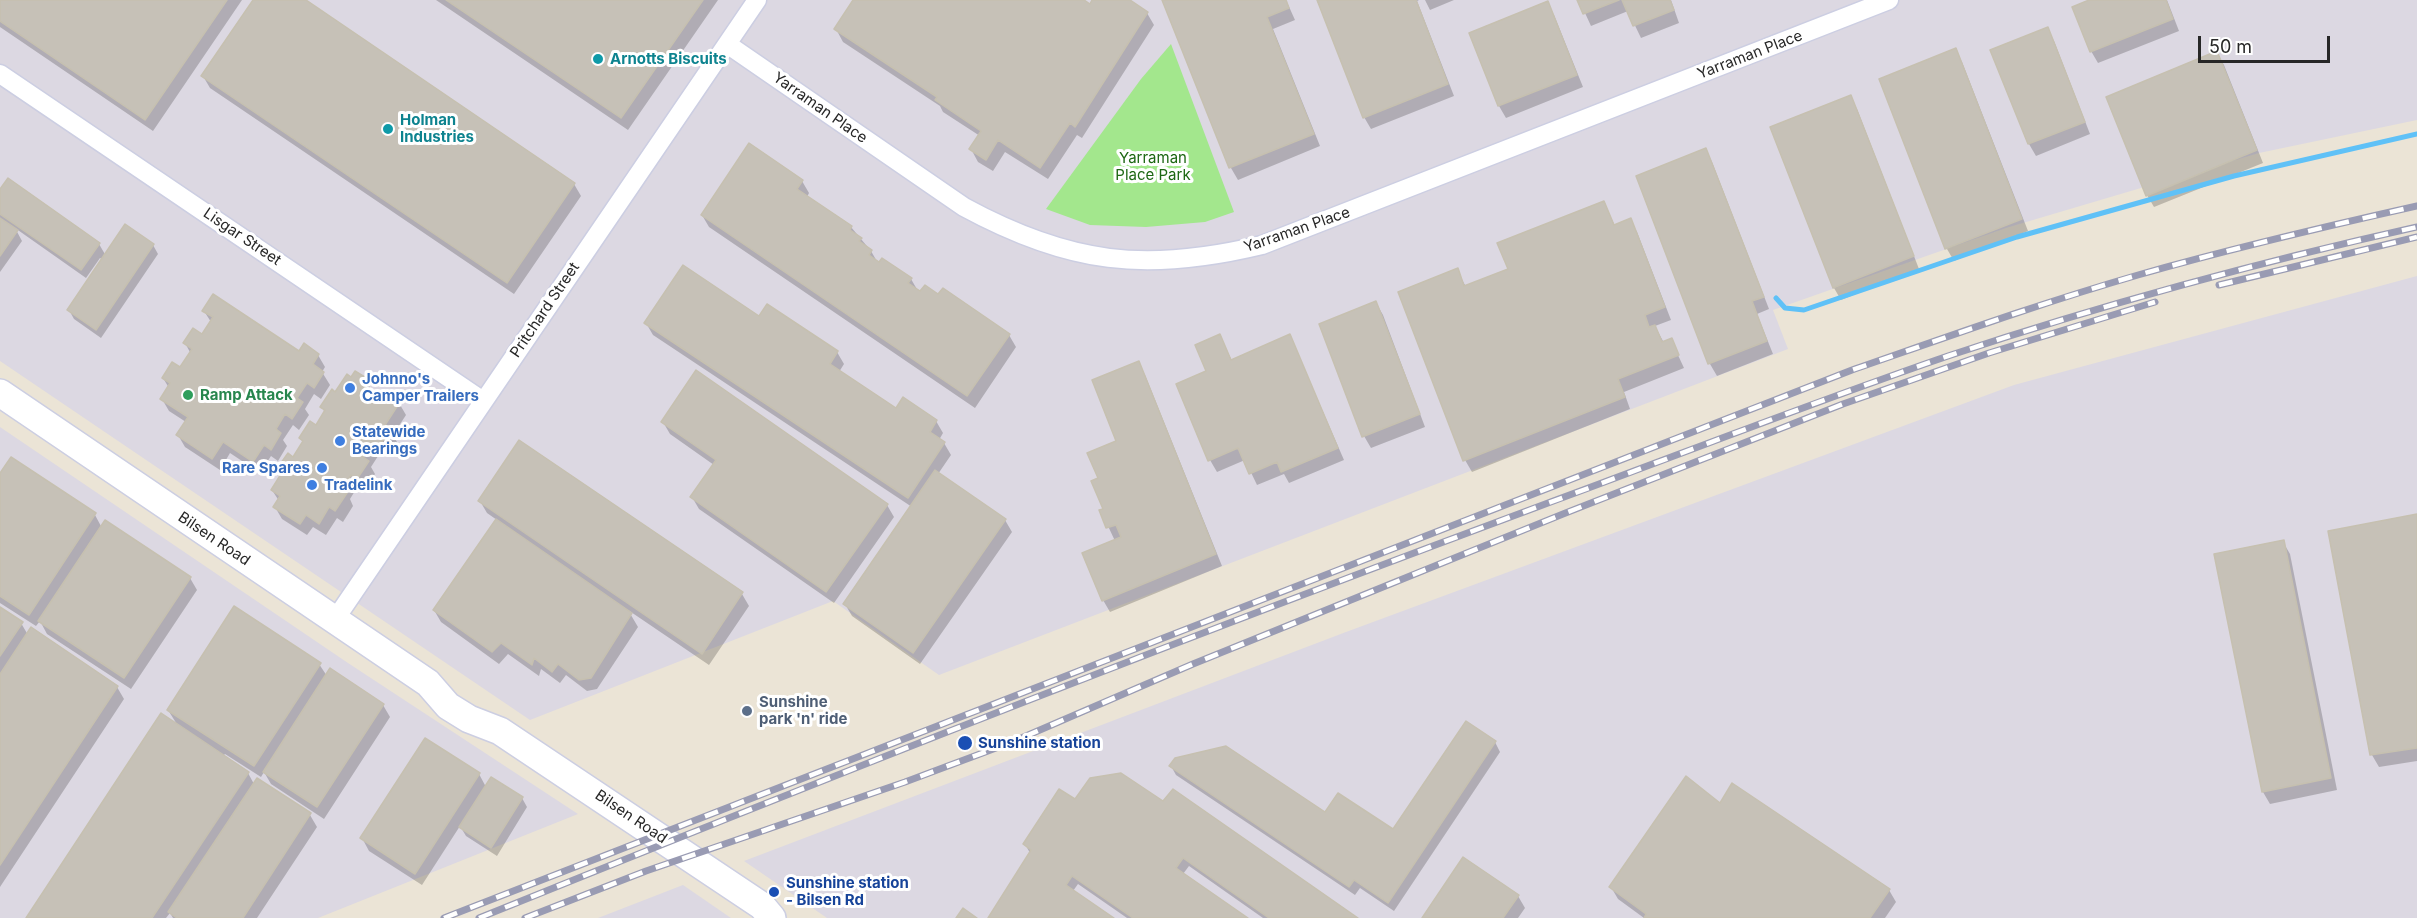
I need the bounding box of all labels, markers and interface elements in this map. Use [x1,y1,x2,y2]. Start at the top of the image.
scale bar [2201,24,2333,62]
street label: Yarraman Place [1695,27,1805,83]
text: 50 m [2209,36,2252,57]
place label: Arnotts Biscuits [610,50,727,68]
marker: Arnotts Biscuits [591,52,605,66]
street label: Yarraman Place [769,69,871,147]
place label: Holman Industries [400,111,474,146]
marker: Holman Industries [381,122,395,136]
park label: Yarraman Place Park [1115,149,1191,184]
street label: Yarraman Place [1242,203,1352,257]
street label: Lisgar Street [200,204,284,270]
street label: Pritchard Street [507,259,583,361]
place label: Johnno's Camper Trailers [362,370,479,405]
marker: Johnno's Camper Trailers [343,381,357,395]
place label: Ramp Attack [200,386,293,404]
marker: Ramp Attack [181,388,195,402]
place label: Statewide Bearings [352,423,425,458]
marker: Statewide Bearings [333,434,347,448]
place label: Rare Spares [222,459,310,477]
marker: Rare Spares [315,461,329,475]
place label: Tradelink [324,476,392,494]
marker: Tradelink [305,478,319,492]
street label: Bilsen Road [175,508,253,570]
place label: Sunshine park 'n' ride [759,693,847,728]
marker: Sunshine park 'n' ride [740,704,754,718]
marker: Sunshine station [956,734,974,752]
place label: Sunshine station [978,734,1101,752]
street label: Bilsen Road [592,786,670,848]
place label: Sunshine station - Bilsen Rd [786,874,909,909]
marker: Sunshine station - Bilsen Rd [767,885,781,899]

